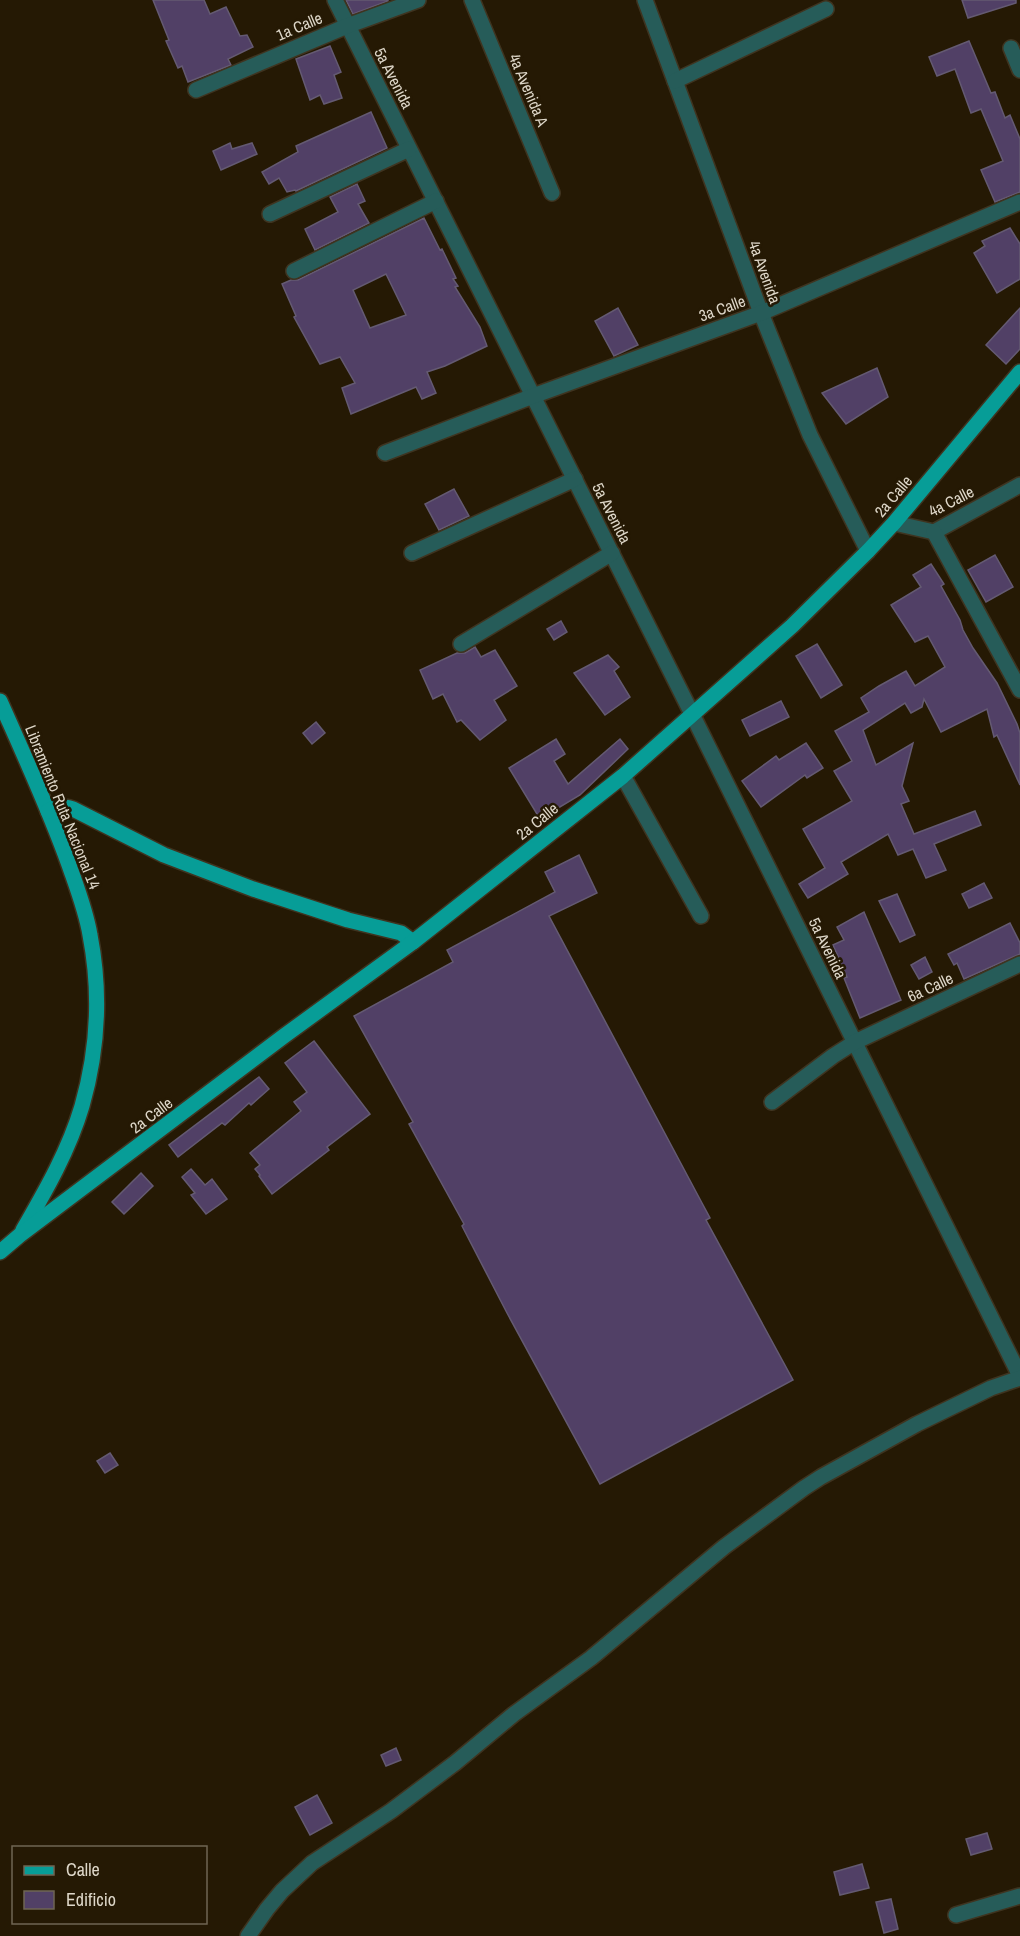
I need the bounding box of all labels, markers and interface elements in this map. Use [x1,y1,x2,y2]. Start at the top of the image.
street label: 1a Calle [273,6,325,46]
street label: 5a Avenida [369,44,419,113]
street label: 4a Avenida A [504,50,554,130]
street label: 4a Avenida [743,237,787,307]
street label: 3a Calle [696,289,748,327]
street label: 2a Calle [869,470,917,522]
street label: 5a Avenida [587,479,637,548]
street label: 4a Calle [925,480,977,522]
street label: Libramiento Ruta Nacional 14 [20,722,106,892]
street label: 2a Calle [511,797,563,845]
street label: 5a Avenida [804,914,853,983]
street label: 6a Calle [904,967,956,1007]
street label: 2a Calle [125,1092,177,1138]
legend [12,1846,207,1924]
text: Calle [66,1857,100,1882]
text: Edificio [66,1887,116,1912]

